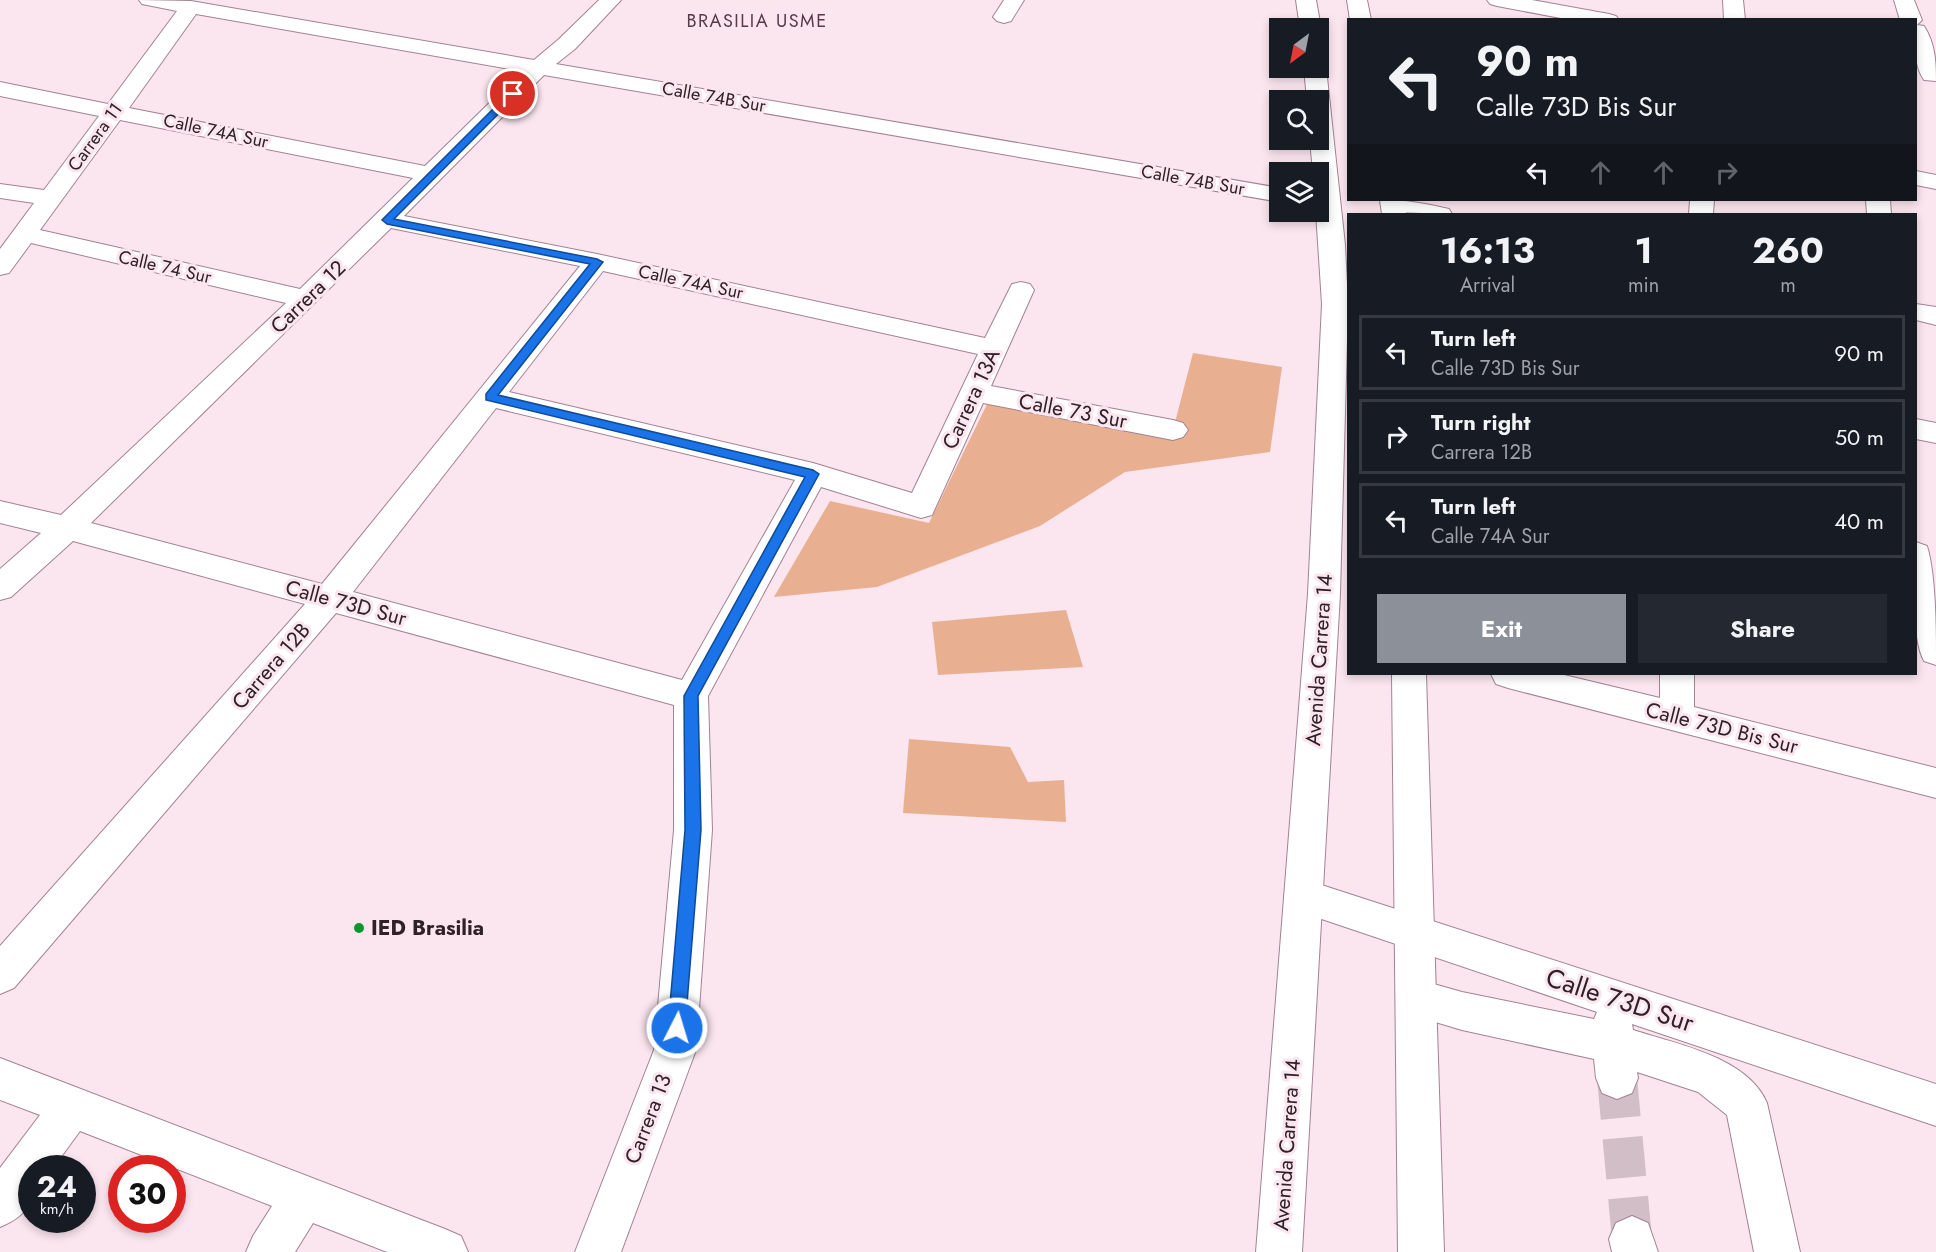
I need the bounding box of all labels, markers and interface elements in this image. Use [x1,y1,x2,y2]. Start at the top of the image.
district label: BRASILIA USME [686,8,828,34]
north arrow [1269,18,1329,78]
map controls [1269,18,1329,222]
text: 90 m [1476,31,1579,92]
icon: left [1377,42,1455,120]
pin [487,68,538,119]
street label: Calle 74B Sur [660,75,769,119]
icon: arrive [496,77,529,110]
text: Calle 73D Bis Sur [1476,87,1677,126]
button: search [1269,90,1329,150]
street label: Carrera 11 [61,97,129,177]
street label: Calle 74A Sur [161,107,272,155]
icon: left [1521,156,1554,189]
icon: ahead [1584,156,1617,189]
icon: ahead [1647,156,1680,189]
icon: right [1710,156,1743,189]
street label: Calle 74B Sur [1139,158,1248,202]
button: layers [1269,162,1329,222]
text: 16:13 [1440,224,1535,276]
text: 1 [1634,224,1653,276]
text: 260 [1752,224,1824,276]
street label: Calle 74 Sur [116,244,215,291]
street label: Carrera 12 [264,253,352,341]
street label: Calle 74A Sur [636,258,747,306]
text: Arrival [1460,271,1515,300]
text: min [1628,271,1659,300]
text: m [1780,271,1796,300]
text: Turn left [1431,322,1516,354]
icon: left [1380,336,1413,369]
text: 90 m [1834,337,1884,369]
street label: Carrera 13A [935,344,1007,454]
text: Calle 73D Bis Sur [1431,354,1580,383]
street label: Calle 73 Sur [1016,386,1131,436]
text: Turn right [1431,406,1531,438]
icon: right [1380,420,1413,453]
text: 50 m [1835,421,1884,453]
text: Carrera 12B [1431,438,1532,467]
text: Turn left [1431,490,1516,522]
icon: left [1380,504,1413,537]
text: 40 m [1834,505,1884,537]
text: Calle 74A Sur [1431,522,1550,551]
street label: Calle 73D Sur [282,572,411,634]
street label: Avenida Carrera 14 [1298,573,1340,747]
button: Exit [1377,594,1626,663]
button: Share [1638,594,1887,663]
street label: Carrera 12B [225,616,317,716]
street label: Calle 73D Bis Sur [1643,695,1802,762]
place label: IED Brasilia [371,913,484,943]
marker: IED Brasilia [352,921,366,935]
street label: Calle 73D Sur [1541,958,1699,1042]
position arrow [645,996,709,1060]
street label: Avenida Carrera 14 [1266,1058,1308,1232]
street label: Carrera 13 [617,1070,679,1168]
speed limit sign: 30 [108,1155,186,1233]
text: 24 [37,1165,77,1208]
text: km/h [40,1198,74,1220]

